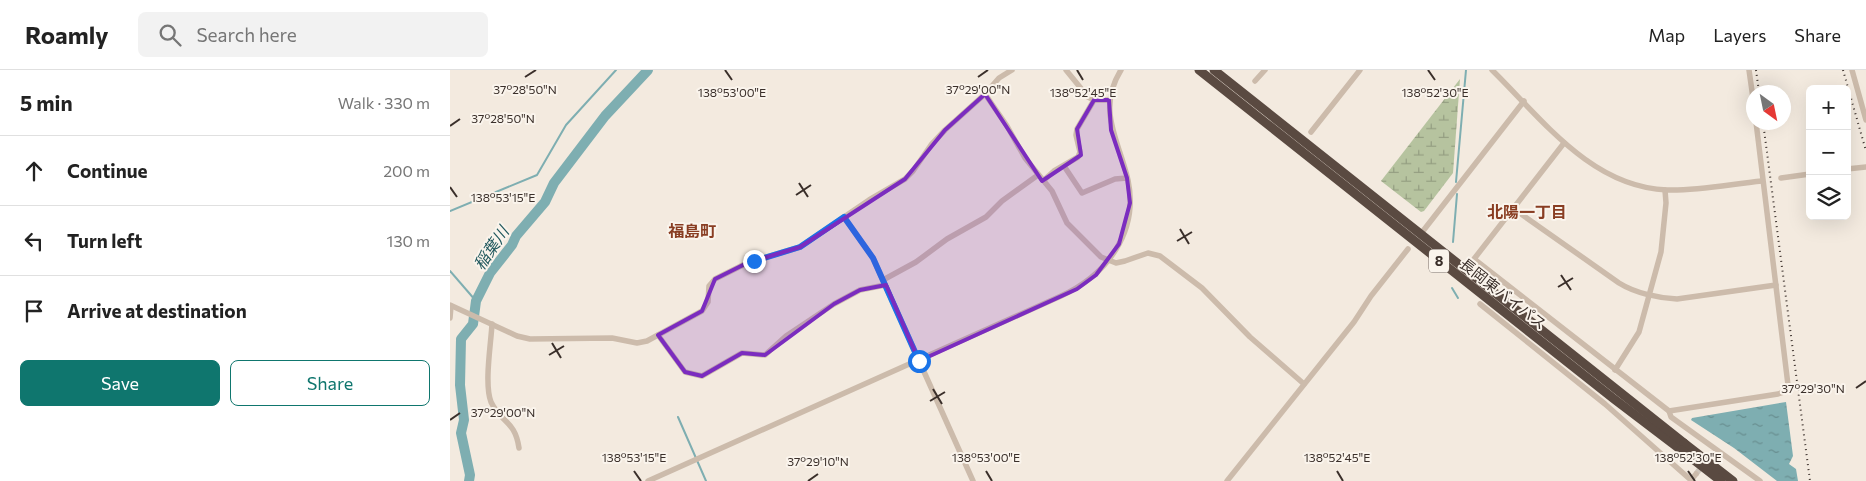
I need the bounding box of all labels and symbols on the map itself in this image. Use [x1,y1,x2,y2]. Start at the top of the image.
text: 37°28'50"N [493,82,557,96]
text: 37°29'00"N [946,82,1010,96]
text: 138°53'00"E [698,85,766,99]
text: 138°52'45"E [1050,85,1116,99]
text: 138°52'30"E [1401,85,1469,99]
north arrow [1746,85,1791,130]
text: 37°28'50"N [471,111,535,125]
text: 138°53'15"E [471,190,535,204]
district label: 北陽一丁目 [1487,202,1567,221]
water label: 稲葉川 [469,221,513,273]
district label: 福島町 [668,221,716,240]
route end [743,250,766,273]
road number: 8 [1429,250,1449,272]
street label: 長岡東バイパス [1457,254,1550,333]
route start [908,350,931,373]
text: 37°29'30"N [1781,381,1845,395]
text: 37°29'00"N [471,405,535,419]
text: 138°53'15"E [602,450,666,464]
text: 138°53'00"E [952,450,1020,464]
text: 138°52'45"E [1304,450,1370,464]
text: 138°52'30"E [1654,450,1722,464]
text: 37°29'10"N [787,454,849,468]

